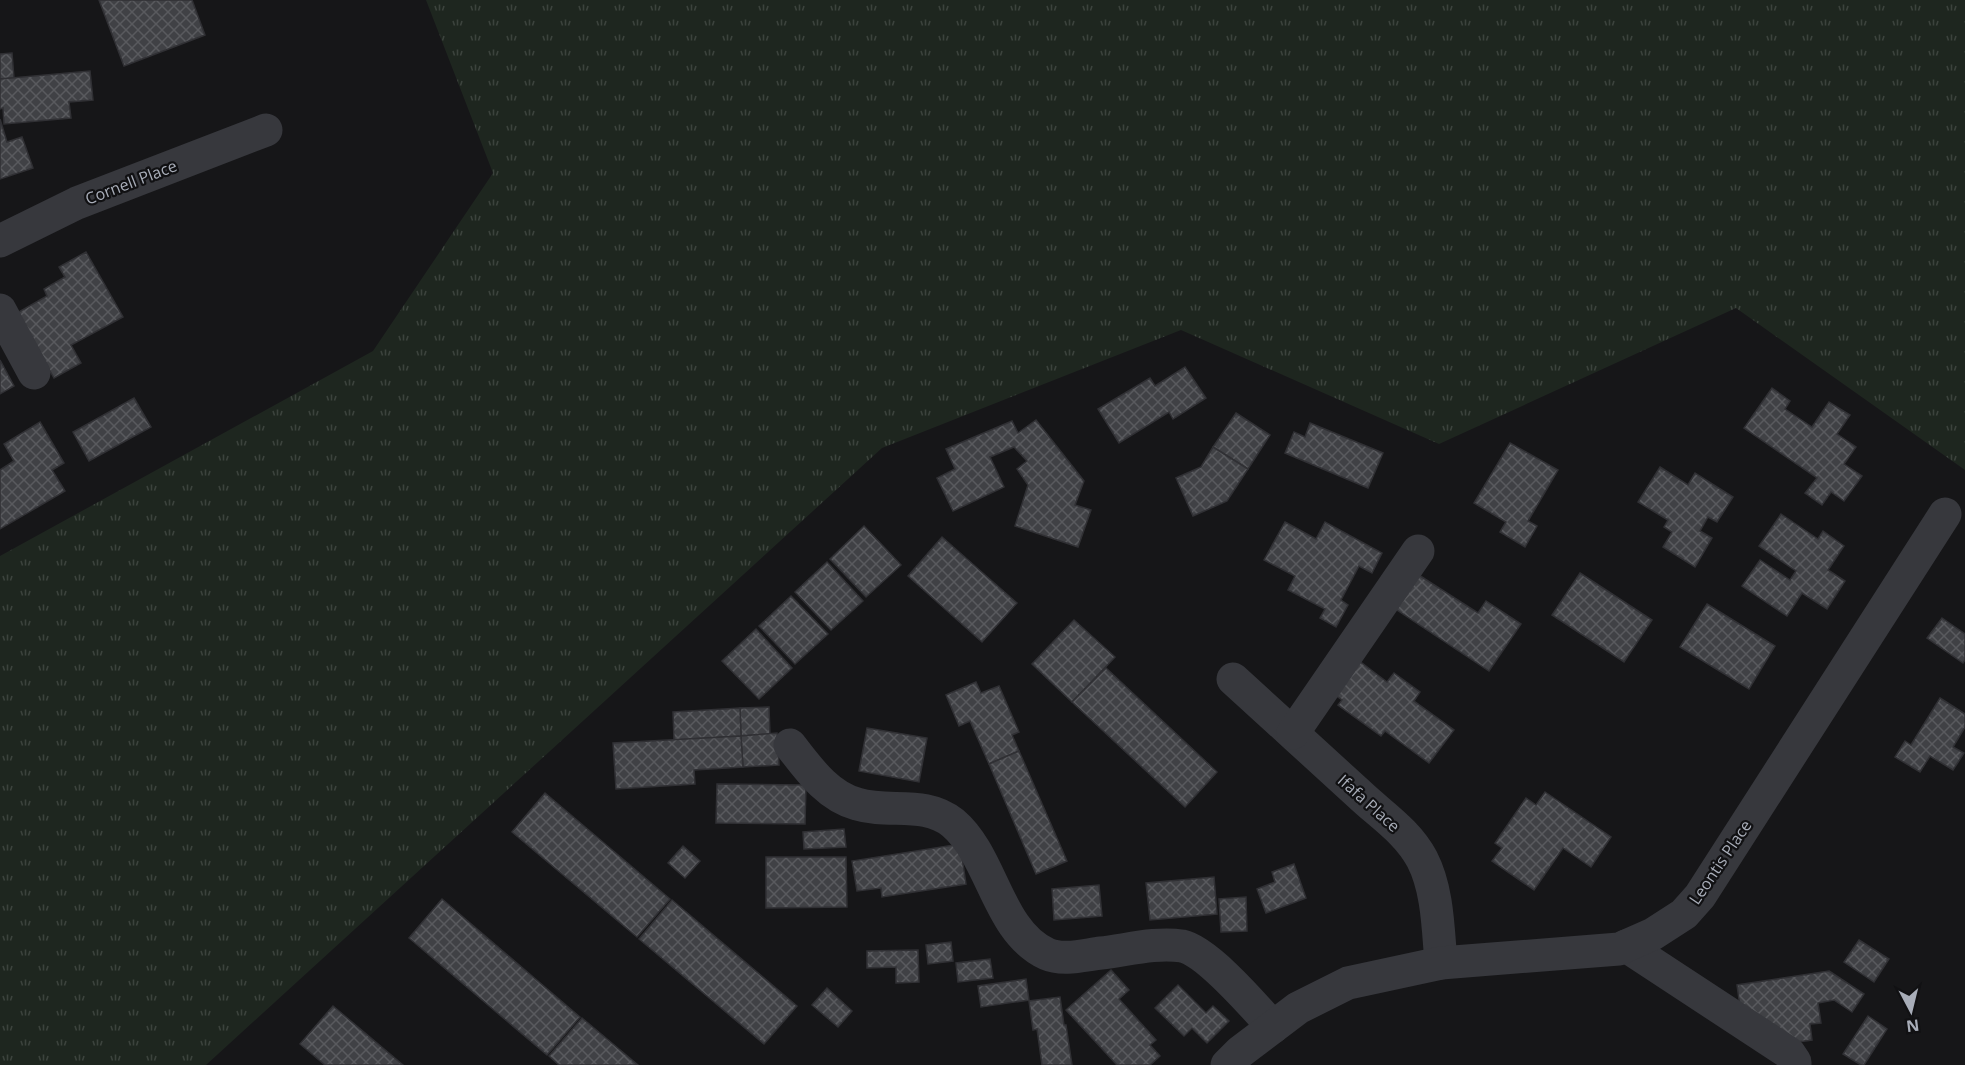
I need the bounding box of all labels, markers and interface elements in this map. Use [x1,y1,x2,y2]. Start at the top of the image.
street label: Cornell Place [82,154,180,210]
street label: Ifafa Place [1333,769,1405,837]
street label: Leontis Place [1684,815,1756,909]
north arrow [1881,981,1941,1041]
text: N [1905,1014,1921,1038]

